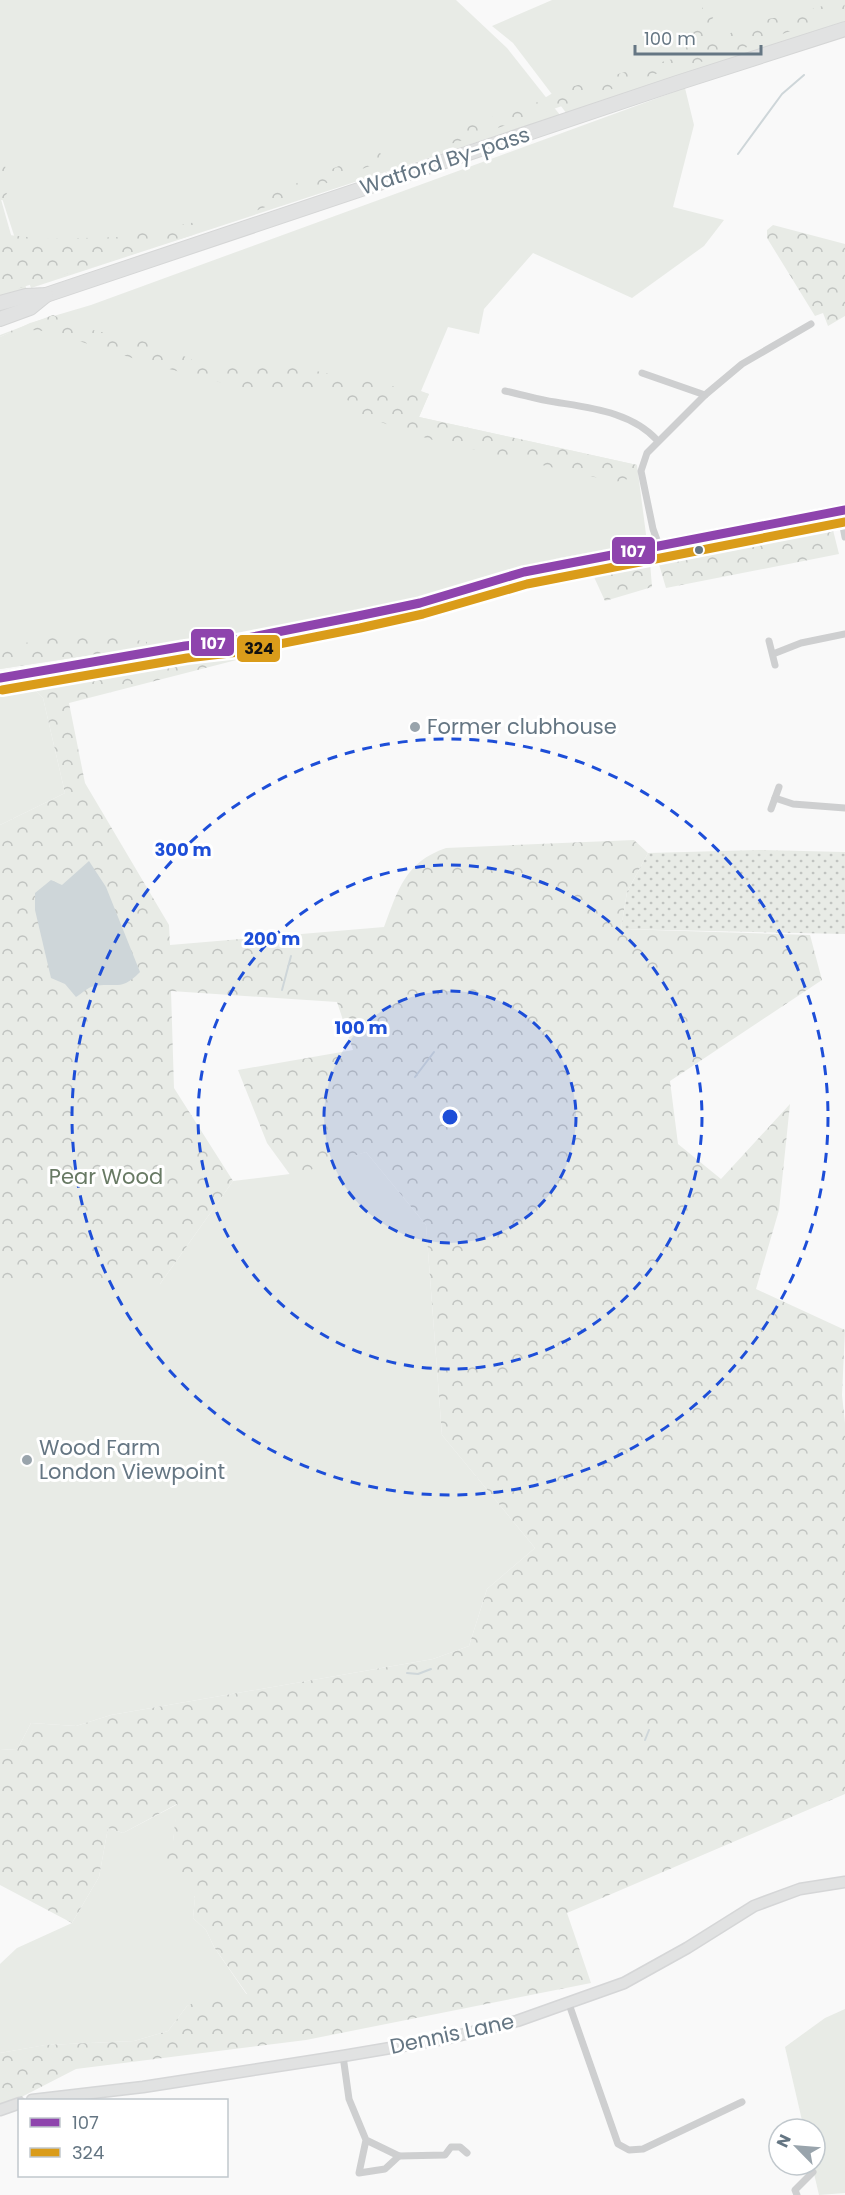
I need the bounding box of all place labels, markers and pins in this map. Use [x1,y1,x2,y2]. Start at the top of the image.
unlabelled marker [693,544,705,556]
place label: Former clubhouse [427,712,617,741]
marker: Former clubhouse [408,720,422,734]
centre of rings [440,1107,460,1127]
place label: Wood Farm London Viewpoint [39,1433,225,1486]
marker: Wood Farm London Viewpoint [20,1453,34,1467]

